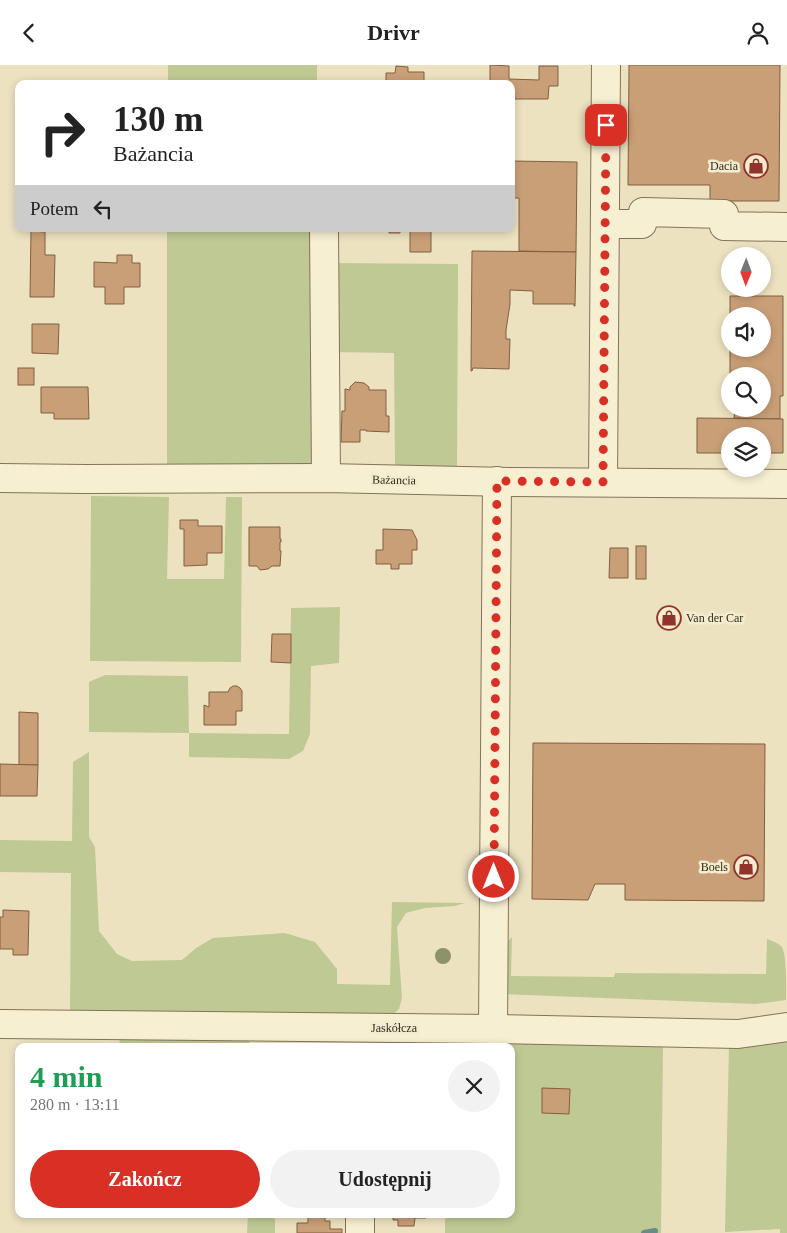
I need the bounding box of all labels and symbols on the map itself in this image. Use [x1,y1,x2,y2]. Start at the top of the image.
pin [585,104,627,146]
shop icon: Dacia [743,153,769,179]
place label: Dacia [710,159,739,173]
north arrow [721,247,771,297]
street label: Bażancia [372,473,417,487]
shop icon: Van der Car [656,605,682,631]
place label: Van der Car [686,611,743,625]
position arrow [467,850,519,902]
shop icon: Boels [733,854,759,880]
place label: Boels [701,860,728,874]
street label: Jaskółcza [371,1021,418,1035]

